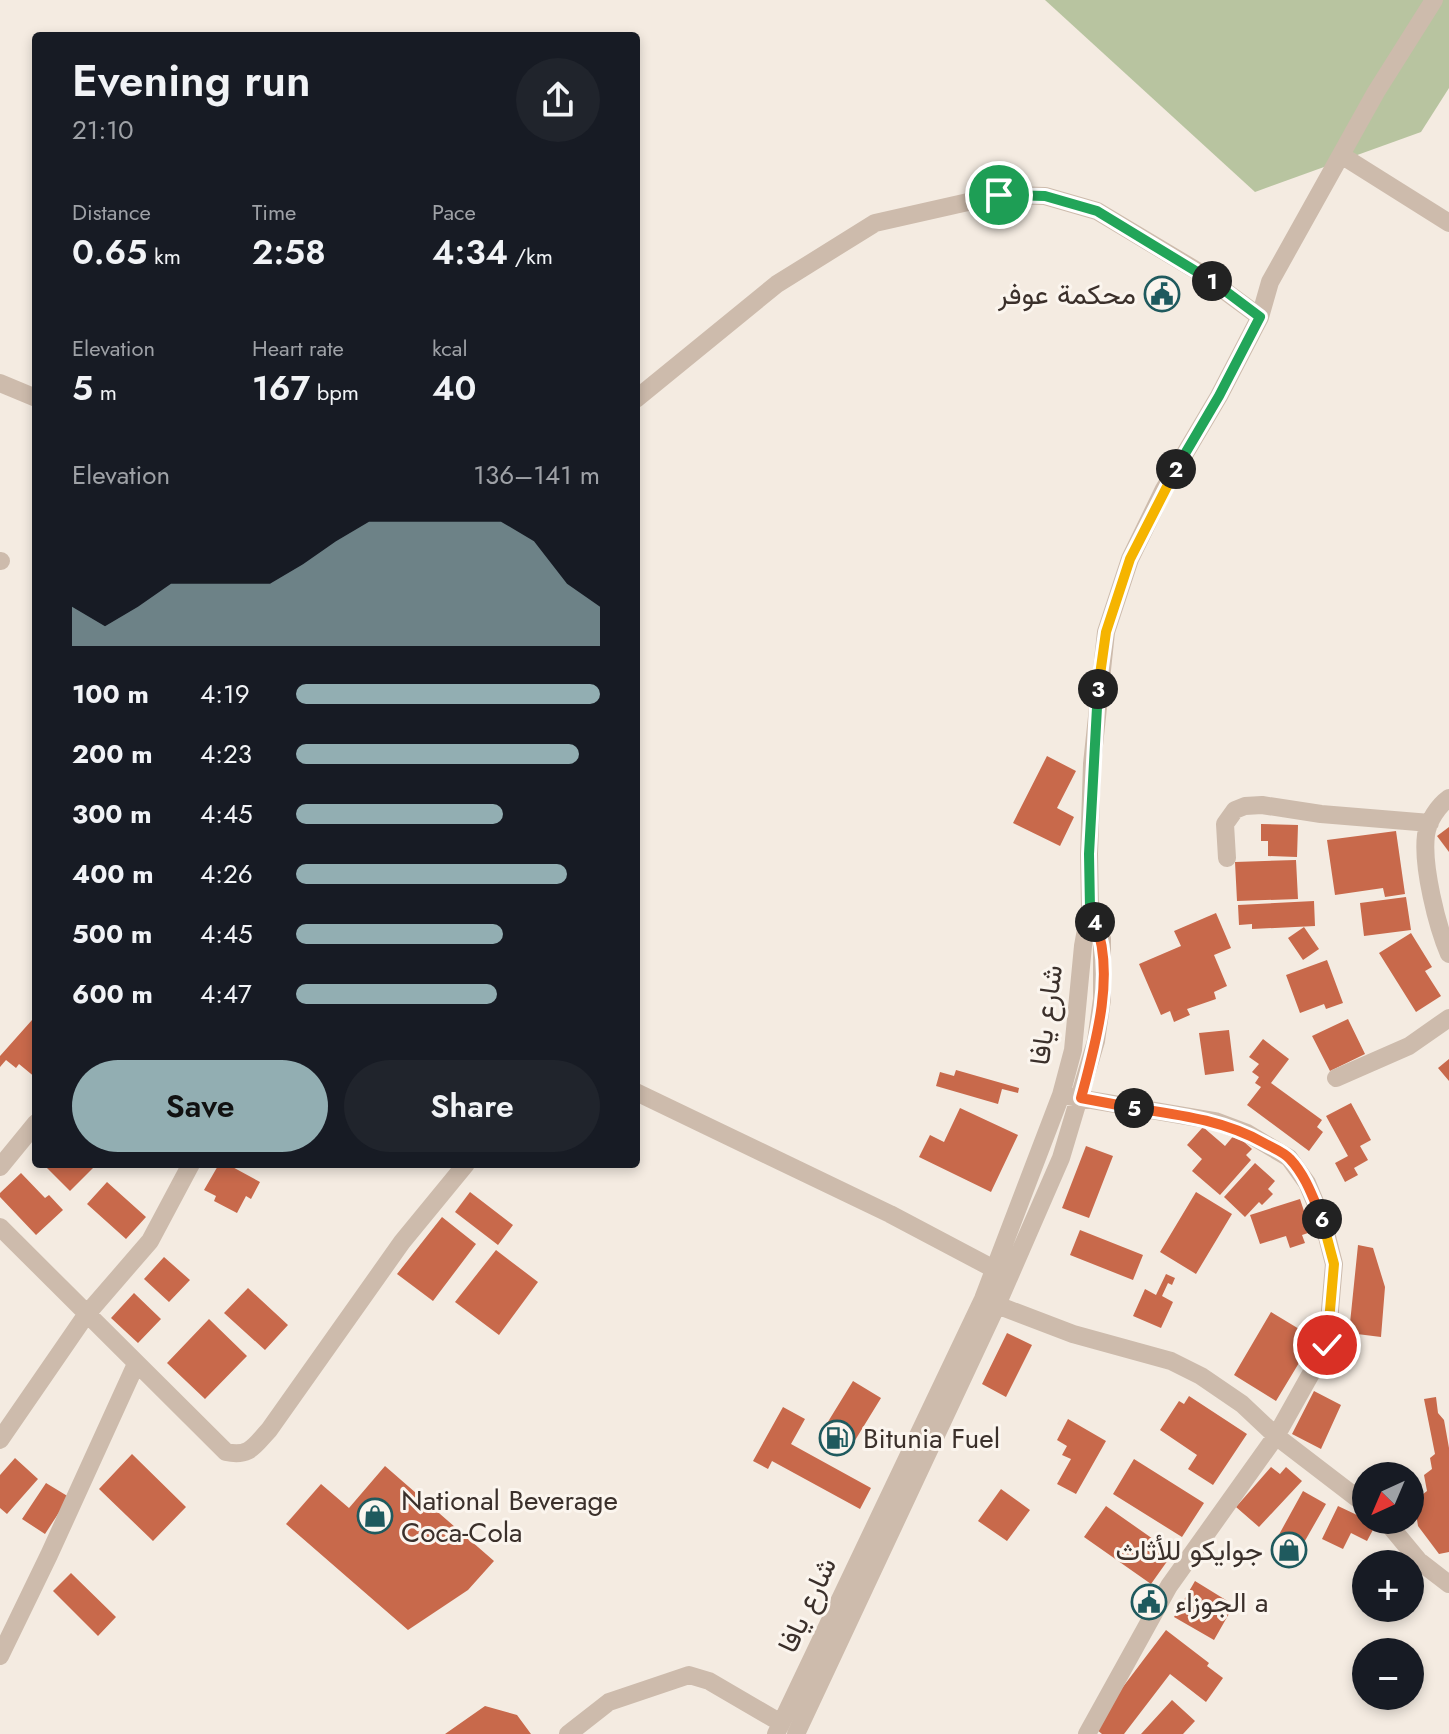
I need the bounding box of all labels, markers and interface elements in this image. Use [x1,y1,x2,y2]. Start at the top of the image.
text: Evening run [72,49,311,113]
button: share [516,58,600,142]
text: 21:10 [72,111,134,149]
pin [965,161,1033,229]
icon: arrive [977,173,1021,217]
text: Distance [72,196,151,228]
text: Time [252,196,296,228]
text: Pace [432,196,476,228]
text: 0.65 [72,228,147,277]
text: 2:58 [252,228,326,277]
text: 4:34 [432,228,508,277]
text: km [147,240,181,272]
text: /km [508,240,553,272]
pin: 1 [1192,261,1232,301]
text: 1 [1206,265,1218,297]
place label: محكمة عوفر [997,274,1136,315]
public building icon: محكمة عوفر [1143,275,1181,313]
text: Elevation [72,332,155,364]
text: Heart rate [252,332,344,364]
text: kcal [432,332,468,364]
text: 5 [72,364,93,413]
text: 167 [252,364,310,413]
text: 40 [432,364,476,413]
text: m [93,376,117,408]
text: bpm [310,376,359,408]
pin: 2 [1156,449,1196,489]
text: 2 [1169,453,1183,485]
text: Elevation [72,456,170,494]
text: 136–141 m [473,456,600,494]
pin: 3 [1078,669,1118,709]
text: 3 [1091,673,1105,705]
text: 100 m [72,675,149,713]
text: 4:19 [200,675,250,713]
text: 200 m [72,735,153,773]
text: 4:23 [200,735,252,773]
text: 300 m [72,795,152,833]
text: 4:45 [200,795,253,833]
text: 400 m [72,855,154,893]
text: 4:26 [200,855,253,893]
pin: 4 [1075,902,1115,942]
text: 4 [1087,906,1103,938]
text: 500 m [72,915,152,953]
text: 4:45 [200,915,253,953]
street label: شارع يافا [1019,962,1073,1068]
text: 600 m [72,975,153,1013]
text: 4:47 [200,975,252,1013]
button: Save [72,1060,328,1152]
button: Share [344,1060,600,1152]
pin: 5 [1114,1088,1154,1128]
text: 5 [1127,1092,1141,1124]
pin: 6 [1302,1199,1342,1239]
text: 6 [1315,1203,1329,1235]
pin [1293,1311,1361,1379]
icon: check [1305,1323,1349,1367]
place label: Bitunia Fuel [863,1418,1000,1459]
fuel station icon: Bitunia Fuel [818,1419,856,1457]
north arrow [1352,1462,1424,1534]
map controls [1352,1462,1424,1710]
place label: National Beverage Coca-Cola [401,1480,618,1553]
shop icon: National Beverage Coca-Cola [356,1497,394,1535]
place label: جوايكو للأثاث [1115,1530,1263,1571]
shop icon: جوايكو للأثاث [1270,1531,1308,1569]
button: + [1352,1550,1424,1622]
street label: شارع يافا [767,1551,847,1659]
place label: الجوزاء a [1175,1582,1268,1623]
public building icon: الجوزاء a [1130,1583,1168,1621]
button: − [1352,1638,1424,1710]

